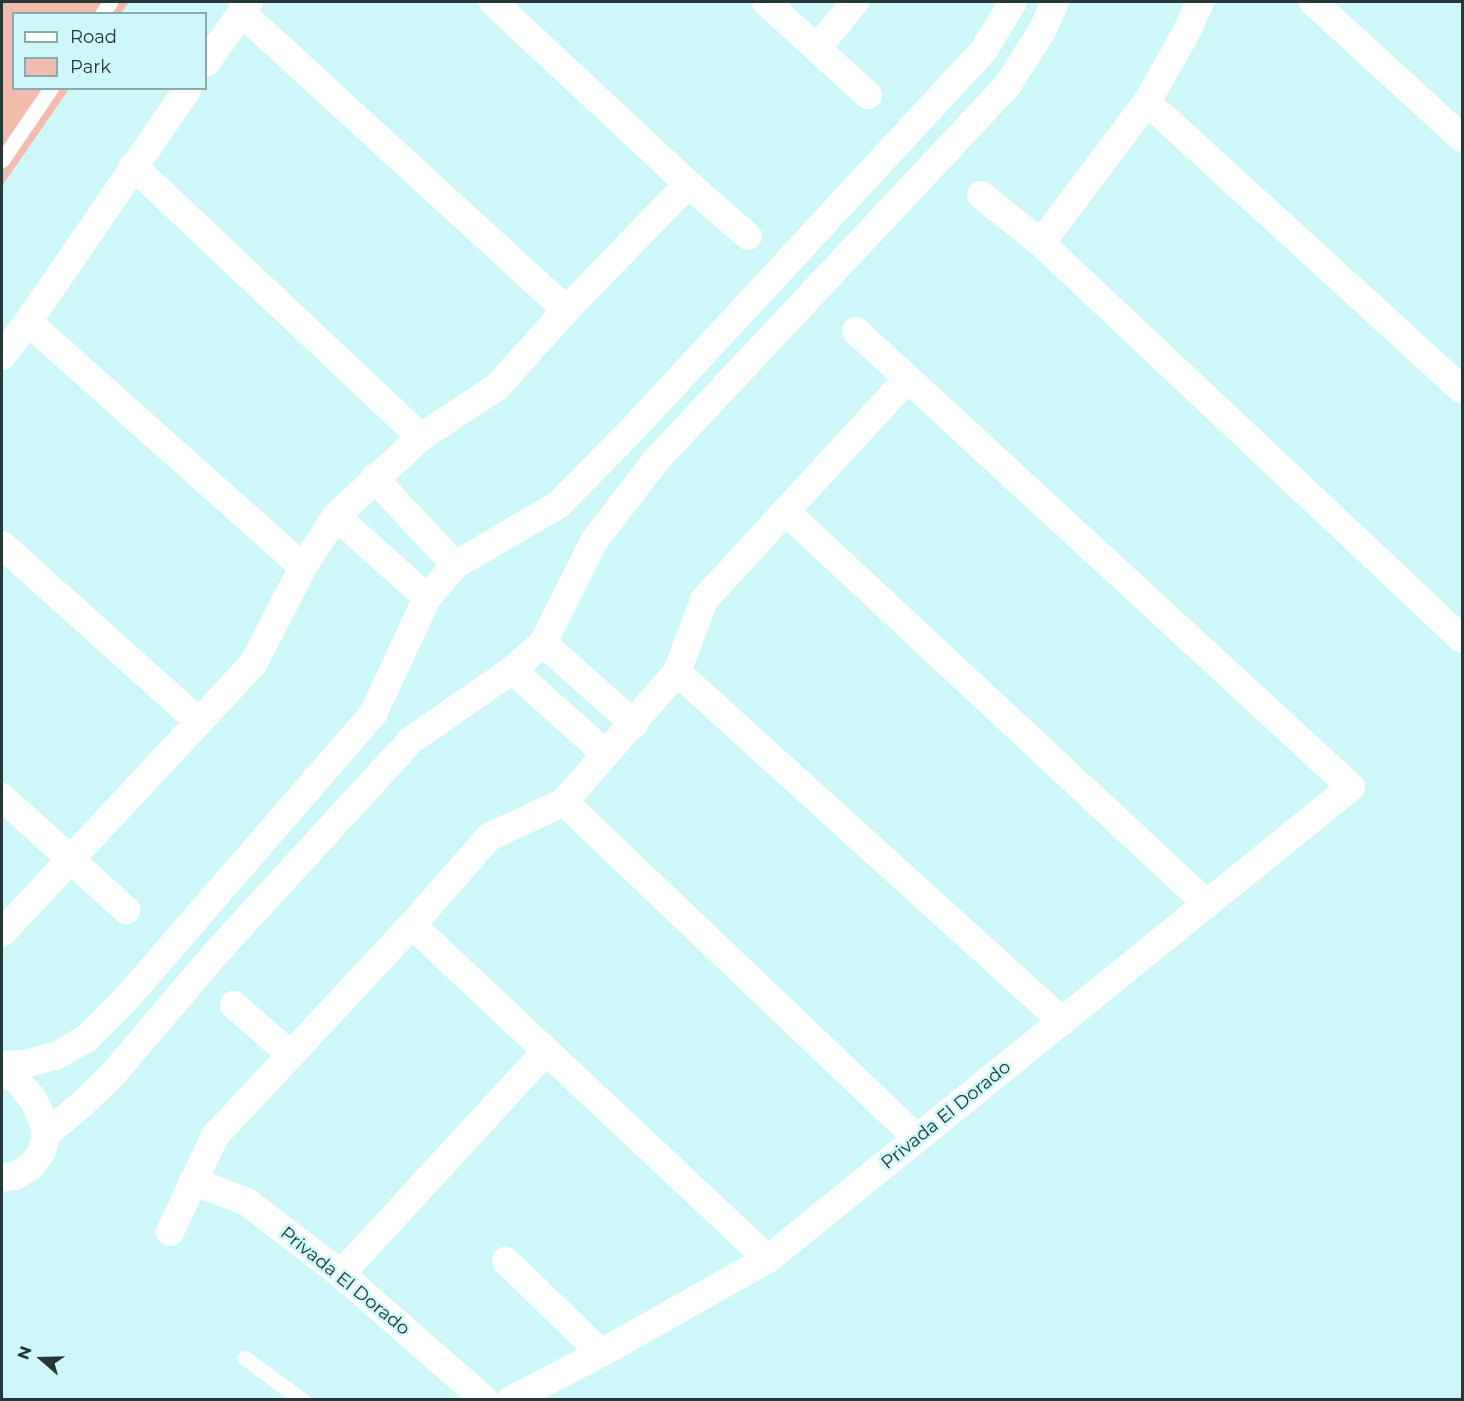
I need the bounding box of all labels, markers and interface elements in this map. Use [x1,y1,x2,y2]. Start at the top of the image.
legend [12,12,207,90]
text: Road [70,26,117,48]
text: Park [70,56,111,78]
street label: Privada El Dorado [877,1056,1015,1174]
street label: Privada El Dorado [276,1222,414,1340]
north arrow [12,1329,72,1389]
text: N [13,1343,36,1362]

